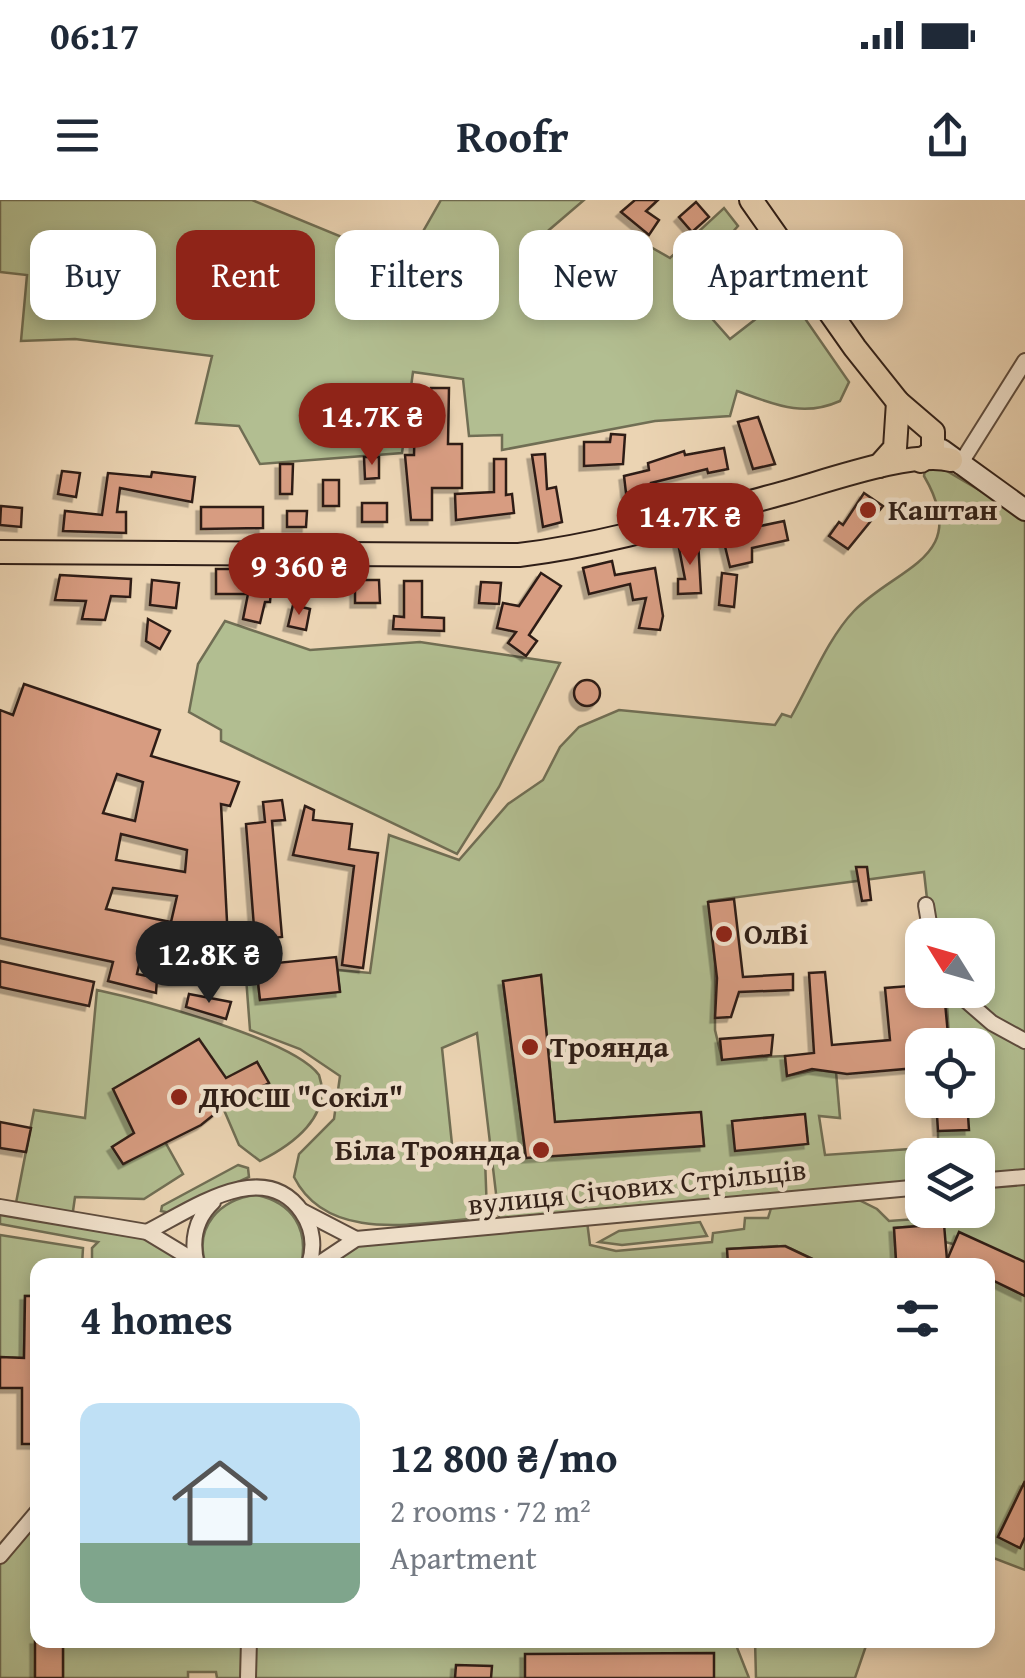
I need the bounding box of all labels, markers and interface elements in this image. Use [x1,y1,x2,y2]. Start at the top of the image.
text: 06:17 [50,7,140,63]
text: Roofr [456,103,569,168]
icon: menu [50,108,105,163]
icon: share [920,108,975,163]
chip: Buy [30,230,156,320]
chip: Rent [176,230,315,320]
chip: Filters [335,230,499,320]
chip: New [519,230,653,320]
chip: Apartment [673,230,903,320]
pin: 14.7K ₴ [280,383,464,468]
text: 14.7K ₴ [321,392,423,439]
pin: 14.7K ₴ [598,483,782,568]
place label: Каштан [888,487,998,531]
text: 14.7K ₴ [639,492,741,539]
marker: Каштан [857,499,879,521]
pin: 9 360 ₴ [207,533,391,618]
text: 9 360 ₴ [251,542,347,589]
place label: ОлВі [744,911,808,955]
north arrow [905,918,995,1008]
map controls [905,918,995,1228]
pin: 12.8K ₴ [117,921,301,1006]
marker: ОлВі [713,923,735,945]
text: 12.8K ₴ [158,930,260,977]
place label: Троянда [550,1024,670,1068]
button: locate [905,1028,995,1118]
marker: Троянда [519,1036,541,1058]
place label: ДЮСШ "Сокіл" [198,1074,403,1118]
marker: ДЮСШ "Сокіл" [168,1086,190,1108]
place label: Біла Троянда [335,1127,522,1171]
button: layers [905,1138,995,1228]
marker: Біла Троянда [530,1139,552,1161]
street label: вулиця Січових Стрільців [466,1146,808,1226]
text: 4 homes [80,1288,233,1349]
icon: filters [890,1291,945,1346]
text: 12 800 ₴/mo [390,1426,618,1487]
icon: home [160,1443,280,1563]
text: 2 rooms · 72 m² [390,1487,591,1534]
text: Apartment [390,1534,537,1581]

